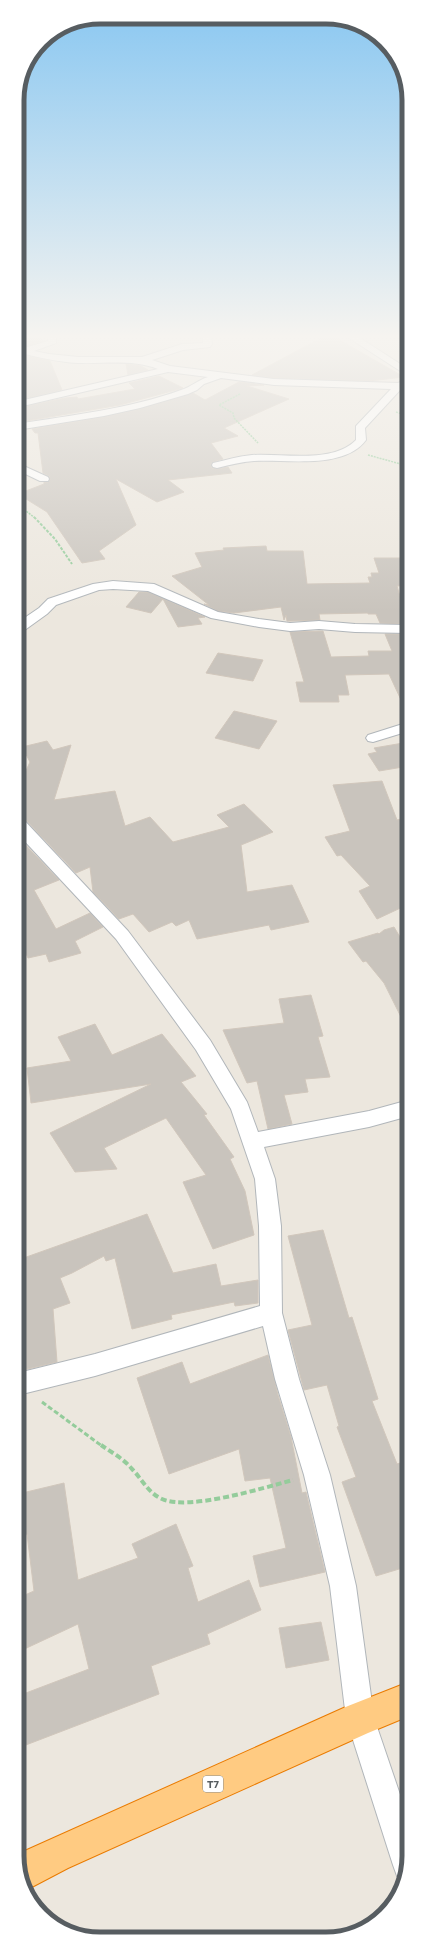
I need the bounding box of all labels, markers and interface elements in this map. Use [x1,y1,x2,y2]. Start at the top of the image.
road number: T7 [203,1776,223,1792]

